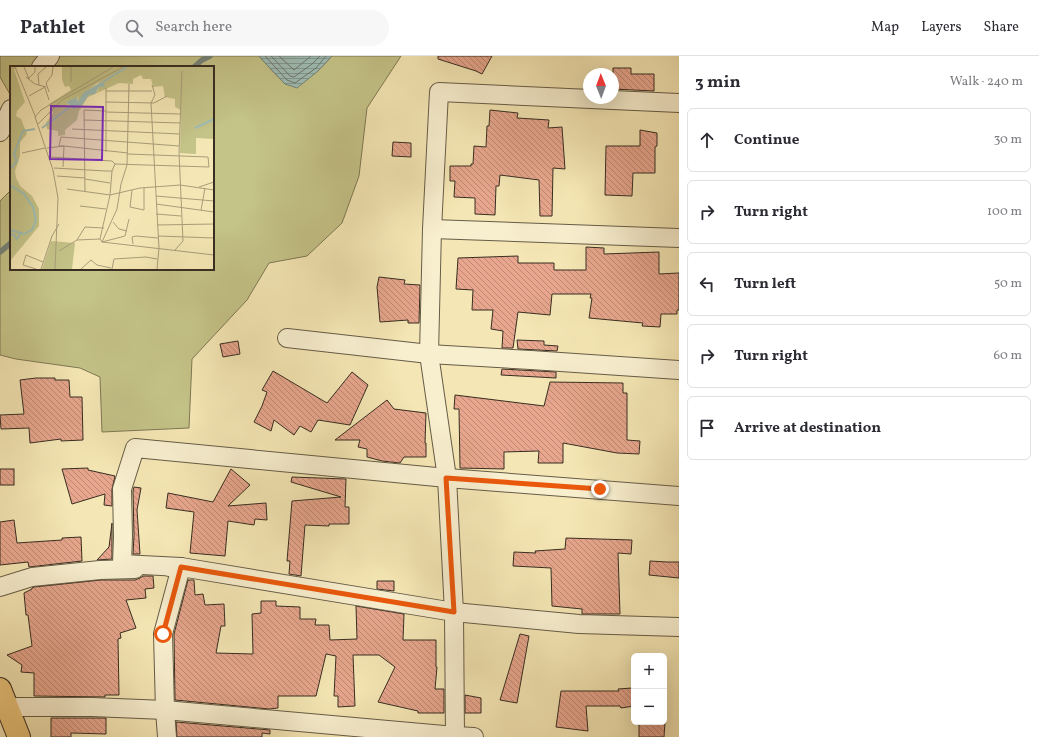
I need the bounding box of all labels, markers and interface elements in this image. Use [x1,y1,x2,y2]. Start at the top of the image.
search box [109,10,389,46]
text: Pathlet [20,15,85,41]
icon: search [123,17,145,39]
text: Search here [155,17,232,38]
text: Map [871,18,899,37]
text: Layers [921,18,961,37]
text: Share [983,18,1019,37]
inset map [10,66,214,270]
north arrow [583,68,619,104]
text: 3 min [695,71,741,94]
text: Walk · 240 m [950,73,1023,91]
icon: ahead [696,129,718,151]
text: Continue [734,130,799,151]
text: 30 m [994,131,1022,149]
icon: right [696,201,718,223]
text: Turn right [734,202,808,223]
text: 100 m [987,203,1022,221]
icon: left [696,273,718,295]
text: Turn left [734,274,796,295]
text: 50 m [994,275,1022,293]
icon: right [696,345,718,367]
text: Turn right [734,346,808,367]
text: 60 m [994,347,1022,365]
icon: arrive [696,417,718,439]
text: Arrive at destination [734,418,881,439]
route end [591,480,609,498]
route start [154,625,172,643]
map controls [631,653,667,725]
button: + [631,653,667,689]
button: − [631,689,667,725]

